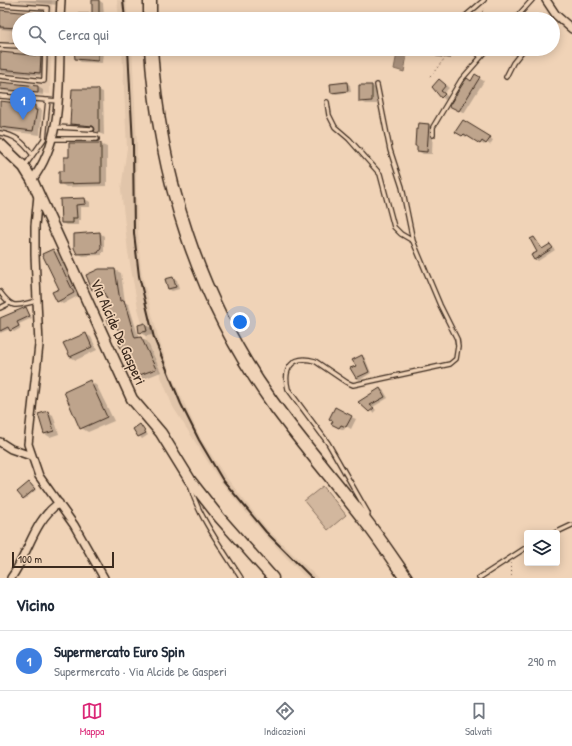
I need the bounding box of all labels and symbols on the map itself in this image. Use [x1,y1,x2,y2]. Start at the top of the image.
pin: 1 [10,87,36,120]
street label: Via Alcide De Gasperi [86,276,151,388]
your location [230,312,250,332]
scale bar [12,550,114,569]

